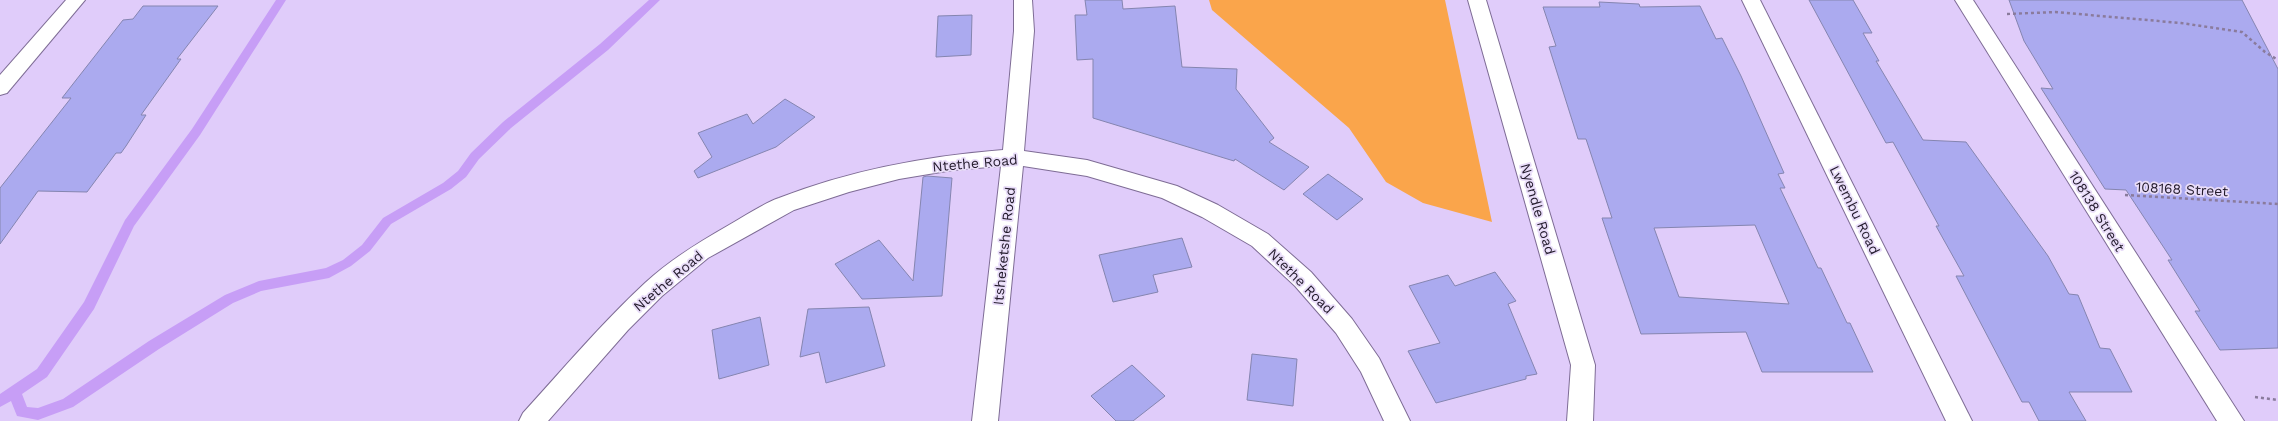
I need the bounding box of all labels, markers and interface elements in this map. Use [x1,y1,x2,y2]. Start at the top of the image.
street label: Ntethe Road [932,151,1018,175]
street label: Nyendle Road [1517,161,1559,257]
street label: Lwembu Road [1827,163,1883,257]
street label: 108138 Street [2066,168,2128,254]
street label: 108168 Street [2135,179,2229,199]
street label: Itsheketshe Road [990,186,1018,306]
street label: Ntethe Road [1265,245,1337,317]
street label: Ntethe Road [630,247,706,315]

